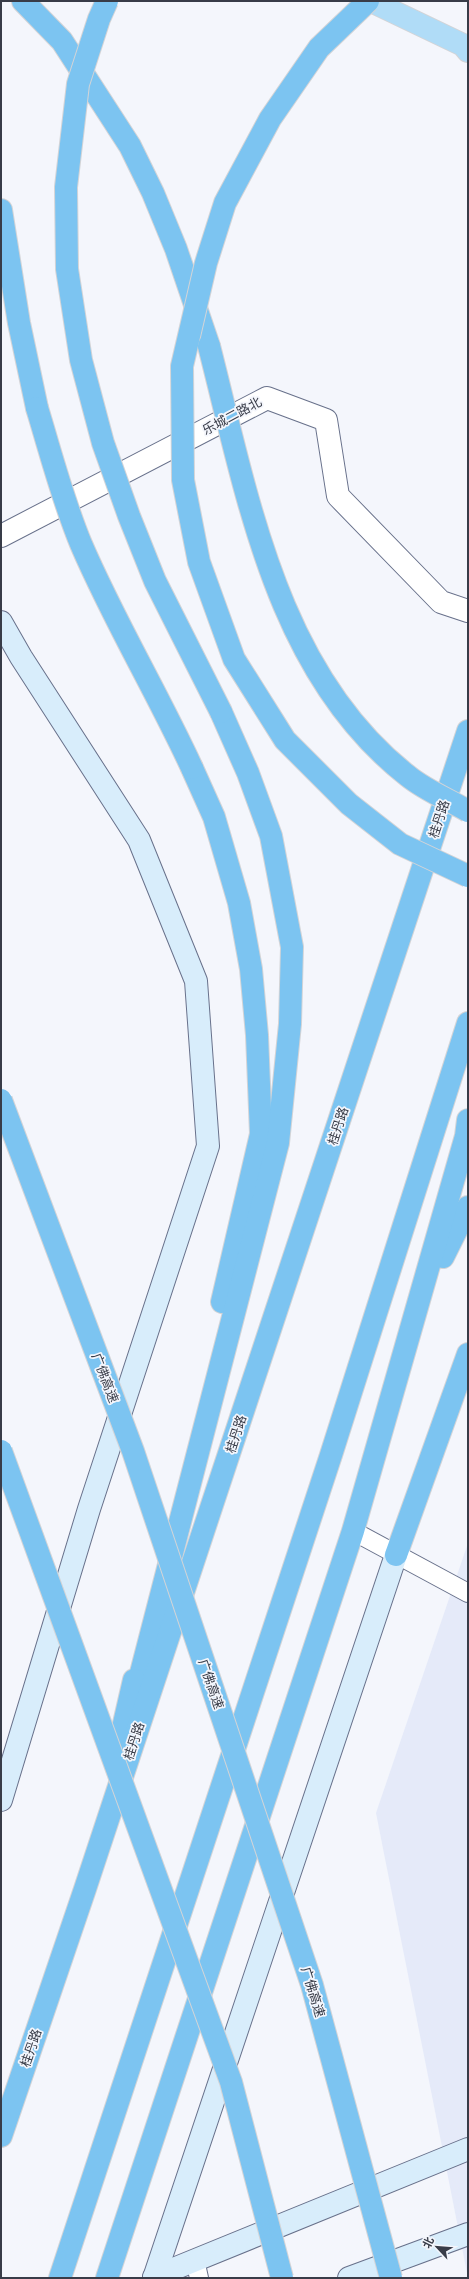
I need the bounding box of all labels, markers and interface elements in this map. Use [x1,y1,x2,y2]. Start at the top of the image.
street label: 乐城二路北 [199,393,265,439]
street label: 桂丹路 [425,798,453,840]
street label: 桂丹路 [324,1105,352,1147]
street label: 广佛高速 [88,1351,122,1405]
street label: 桂丹路 [222,1413,250,1455]
street label: 广佛高速 [194,1657,228,1711]
street label: 桂丹路 [120,1720,148,1762]
street label: 广佛高速 [297,1965,329,2019]
street label: 桂丹路 [17,2027,45,2069]
north arrow [417,2227,457,2267]
text: 北 [419,2235,438,2251]

